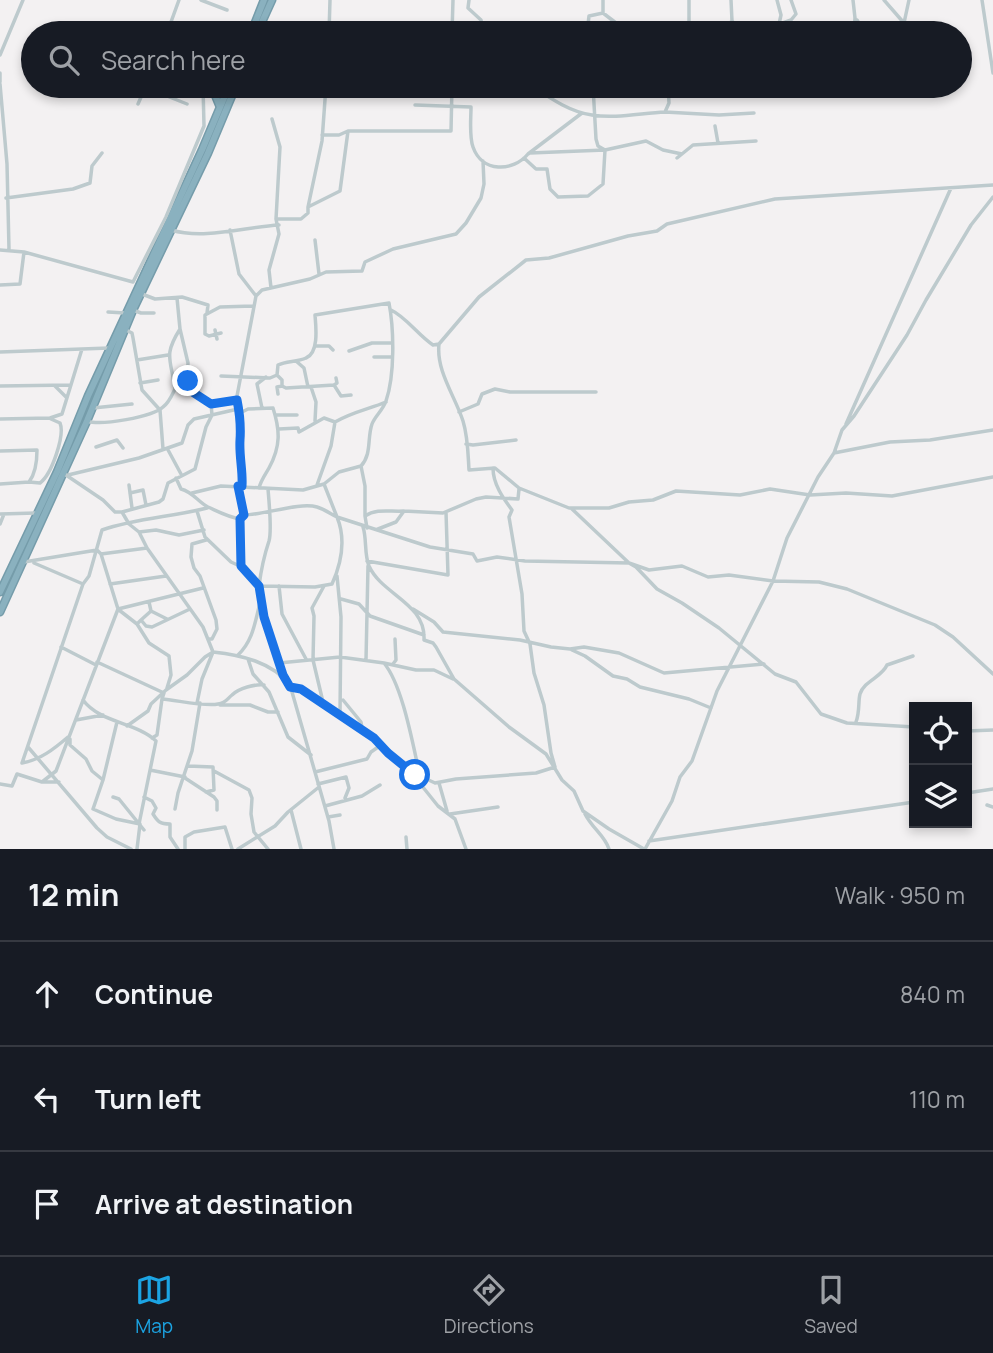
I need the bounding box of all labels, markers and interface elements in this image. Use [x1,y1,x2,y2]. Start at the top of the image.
search box [21,21,972,98]
icon: search [45,41,83,79]
text: Search here [101,42,246,78]
route end [172,365,203,396]
map controls [909,702,972,828]
button: locate [909,702,972,765]
route start [399,759,430,790]
button: layers [909,765,972,828]
text: 12 min [28,874,119,915]
text: Walk · 950 m [835,879,965,911]
icon: ahead [28,975,66,1013]
text: Continue [95,976,213,1012]
text: 840 m [900,978,965,1010]
icon: left [28,1080,66,1118]
text: Turn left [95,1081,202,1117]
text: 110 m [909,1083,965,1115]
icon: arrive [28,1185,66,1223]
text: Arrive at destination [95,1186,353,1222]
tab: Map [135,1271,173,1339]
tab: Directions [444,1271,534,1339]
tab: Saved [804,1271,858,1339]

